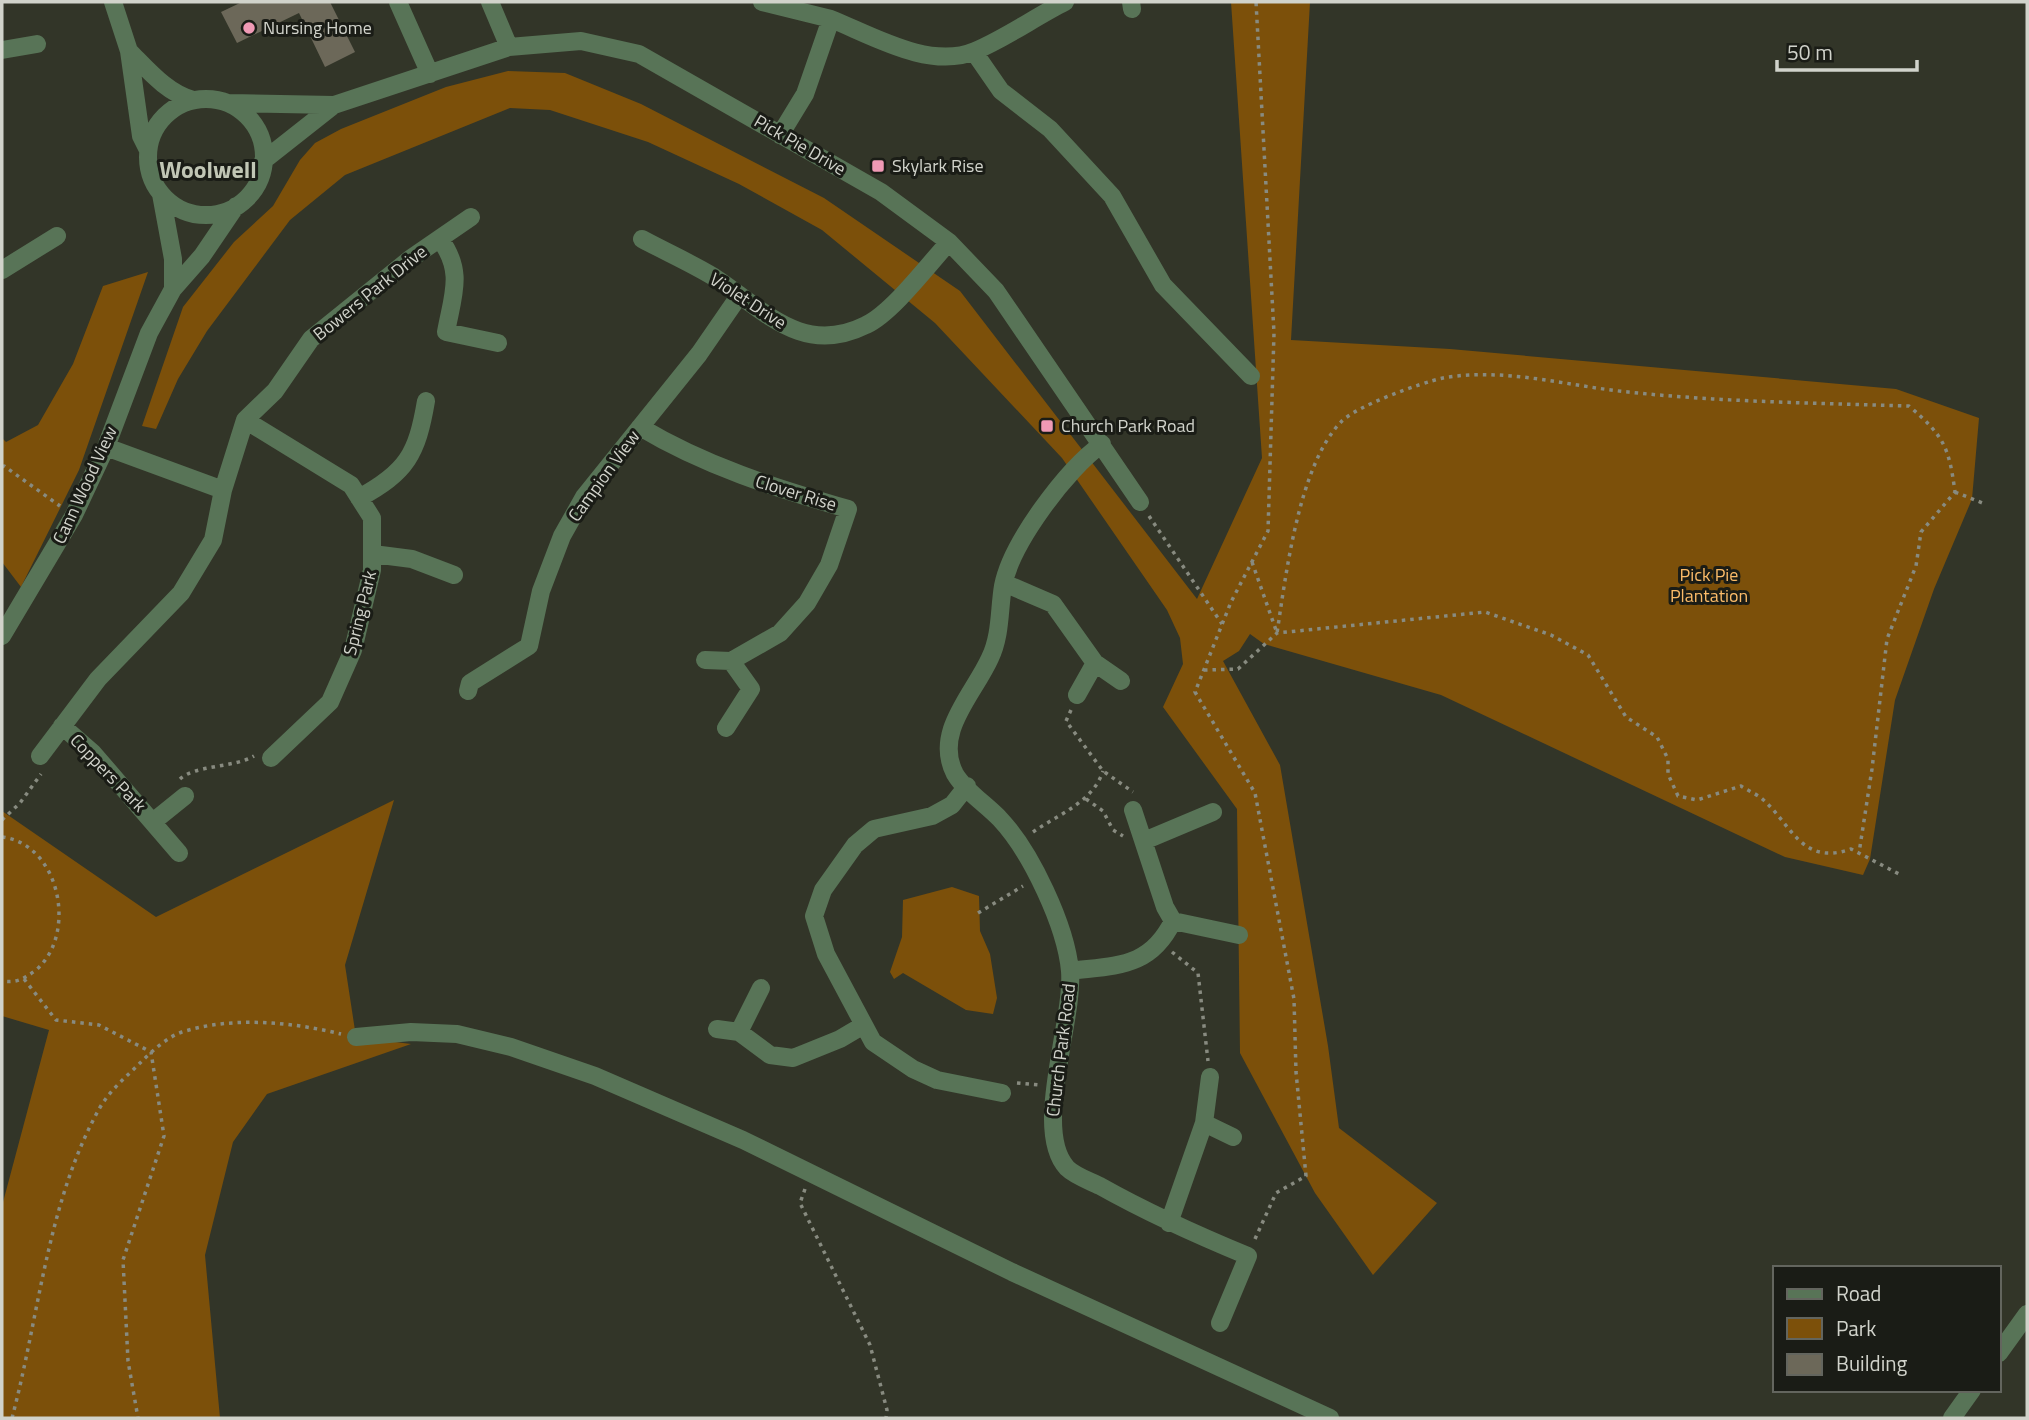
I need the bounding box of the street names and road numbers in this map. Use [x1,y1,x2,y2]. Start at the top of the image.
street label: Pick Pie Drive [749,107,851,182]
street label: Bowers Park Drive [307,238,432,347]
street label: Violet Drive [705,266,792,336]
street label: Cann Wood View [45,421,124,548]
street label: Campion View [561,424,646,527]
street label: Clover Rise [752,467,840,518]
street label: Spring Park [336,567,383,658]
street label: Coppers Park [64,727,153,818]
street label: Church Park Road [1039,982,1082,1118]

